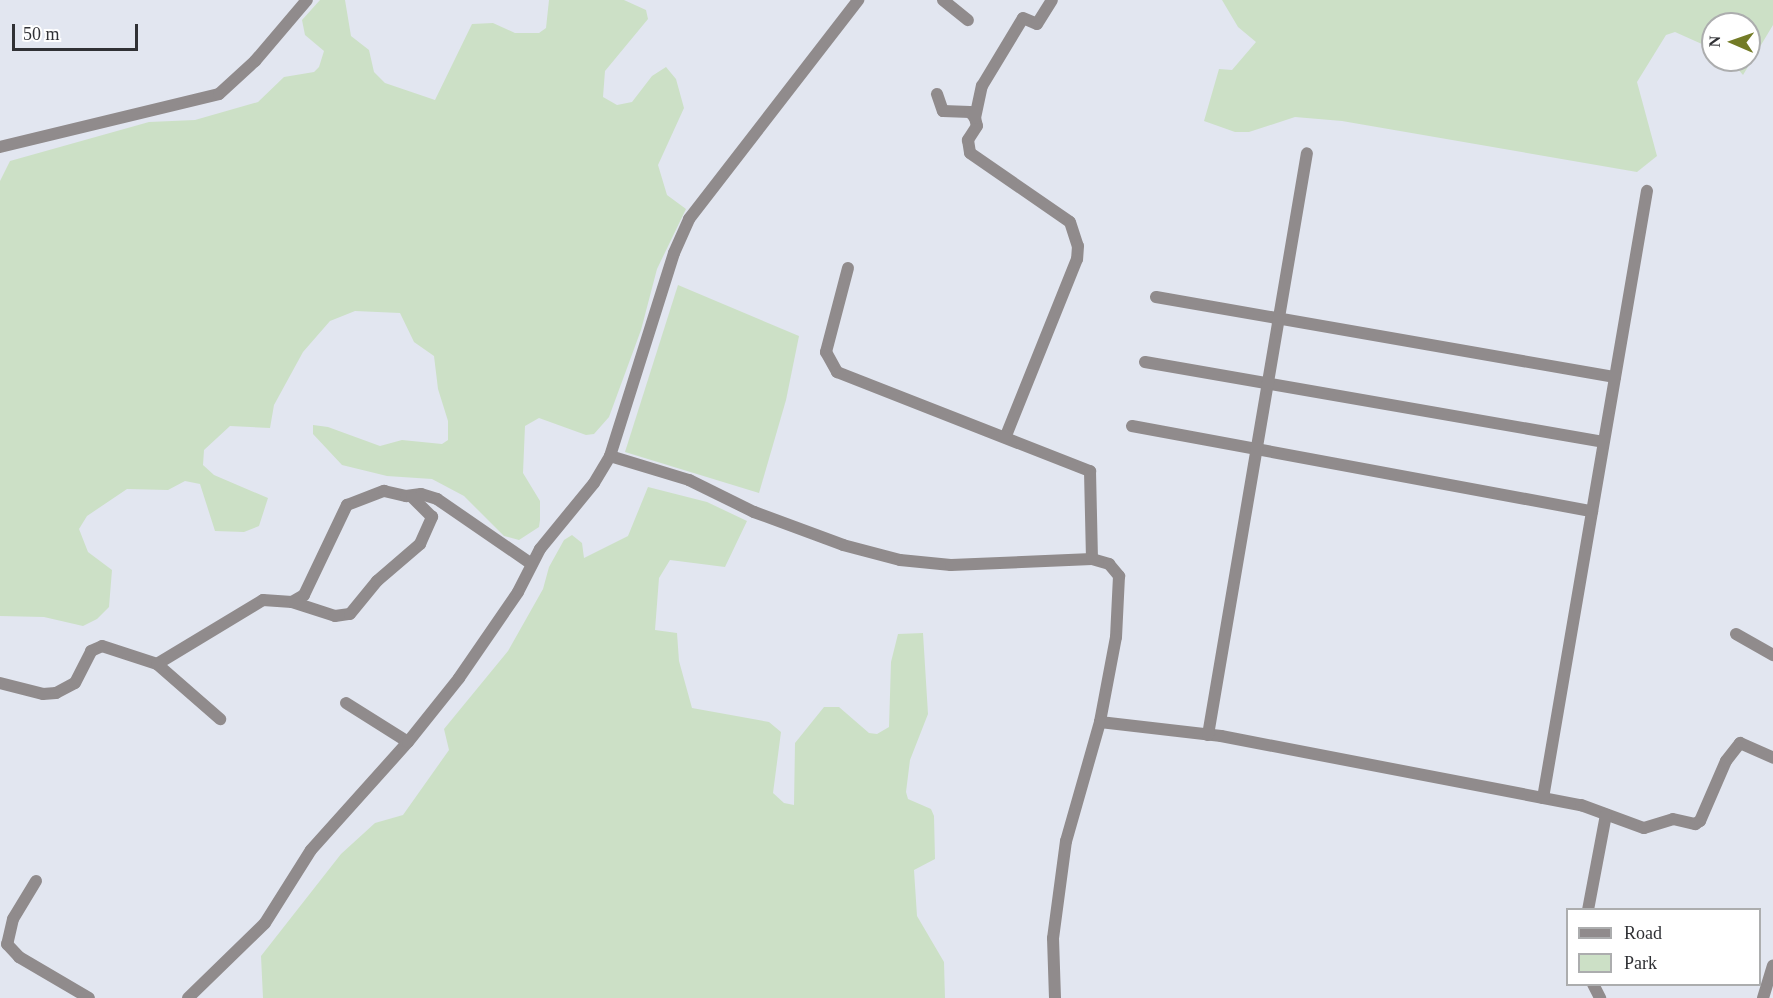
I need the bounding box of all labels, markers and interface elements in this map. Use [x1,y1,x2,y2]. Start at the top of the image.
scale bar [15,12,141,50]
north arrow [1701,12,1761,72]
text: 50 m [23,24,60,44]
text: N [1706,35,1723,47]
legend [1566,908,1761,986]
text: Road [1624,923,1662,943]
text: Park [1624,953,1657,973]

